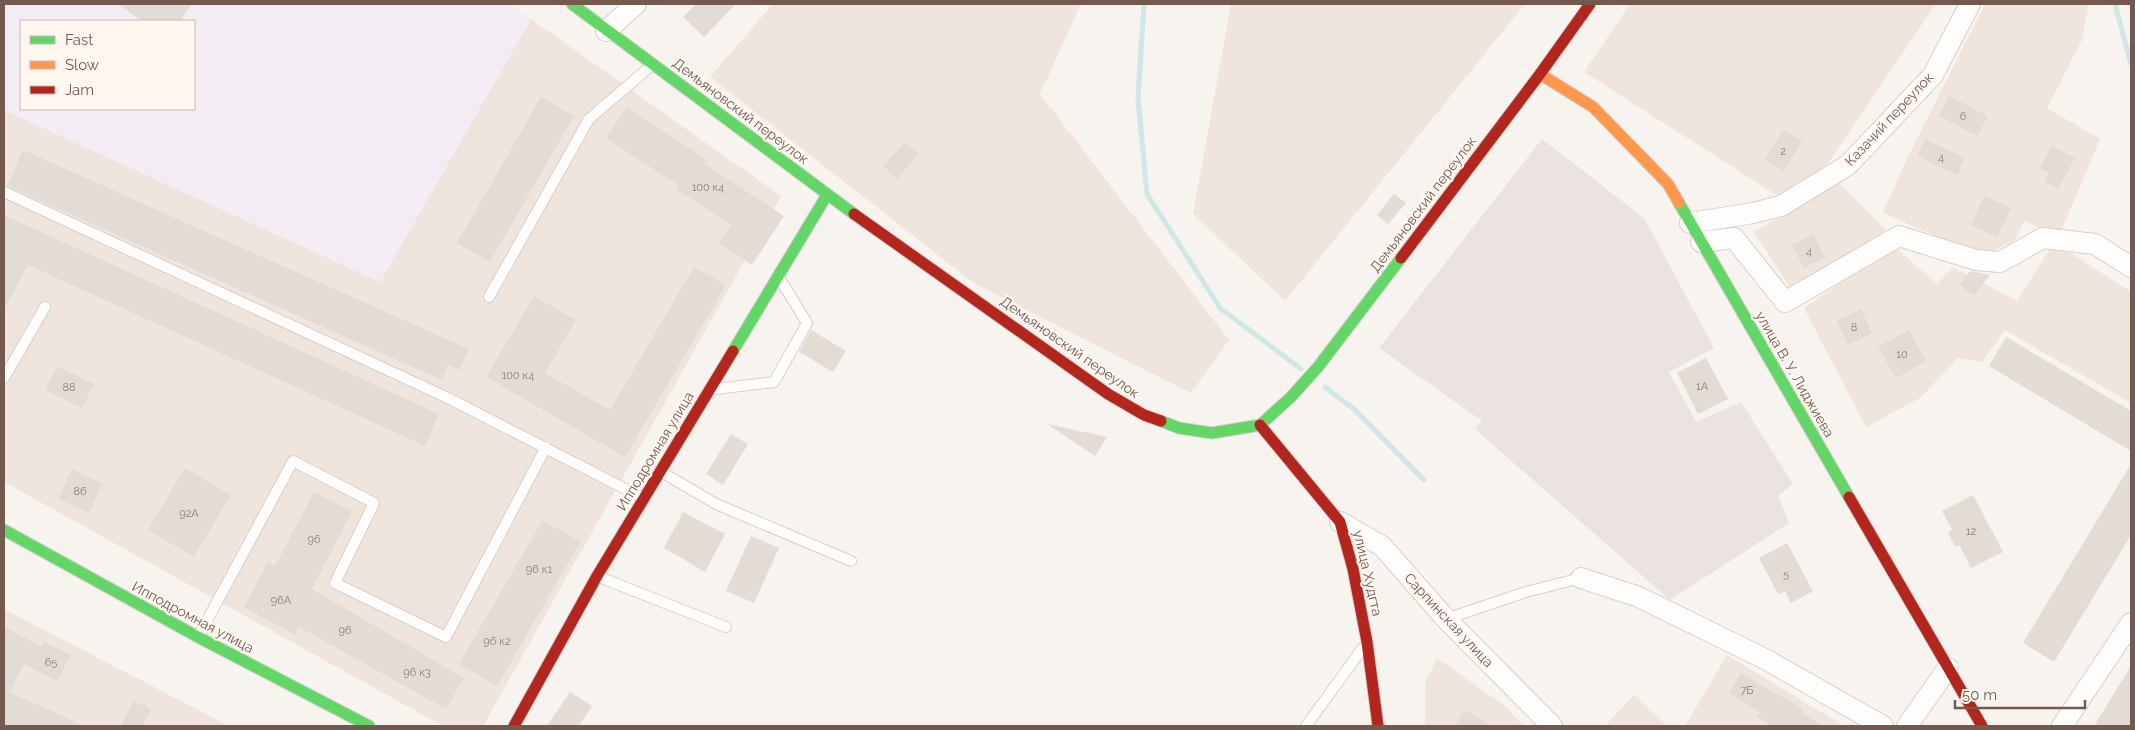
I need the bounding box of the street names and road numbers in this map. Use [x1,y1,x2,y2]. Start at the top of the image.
street label: Демьяновский переулок [670,55,812,167]
street label: Казачий переулок [1842,69,1936,169]
street label: Демьяновский переулок [1367,133,1479,275]
street label: Демьяновский переулок [998,293,1142,401]
street label: улица В. У. Лиджиева [1752,308,1838,440]
street label: Ипподромная улица [613,389,697,513]
street label: улица Худгта [1350,528,1386,618]
street label: Сарпинская улица [1401,570,1497,670]
street label: Ипподромная улица [129,578,257,656]

